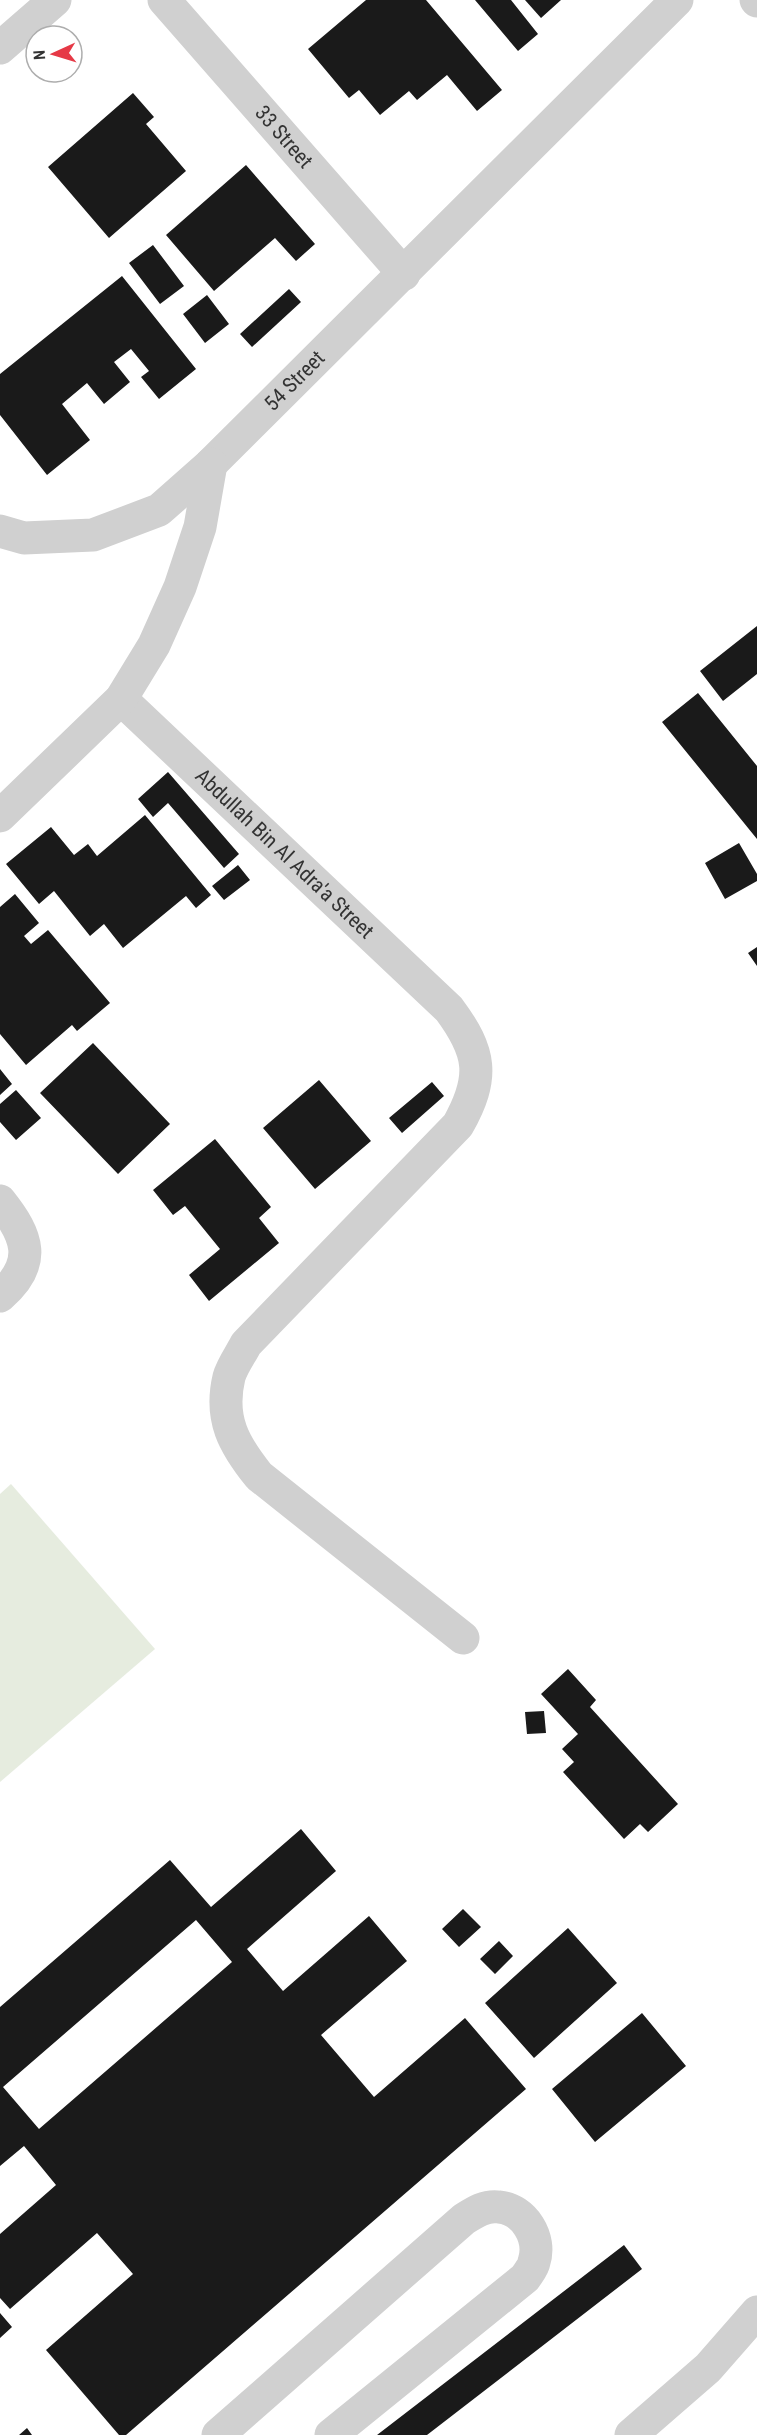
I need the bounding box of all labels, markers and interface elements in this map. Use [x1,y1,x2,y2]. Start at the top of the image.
north arrow [24,24,84,84]
text: N [30,49,49,61]
street label: 33 Street [250,101,318,173]
street label: 54 Street [260,346,330,416]
street label: Abdullah Bin Al Adra'a Street [190,764,379,943]

